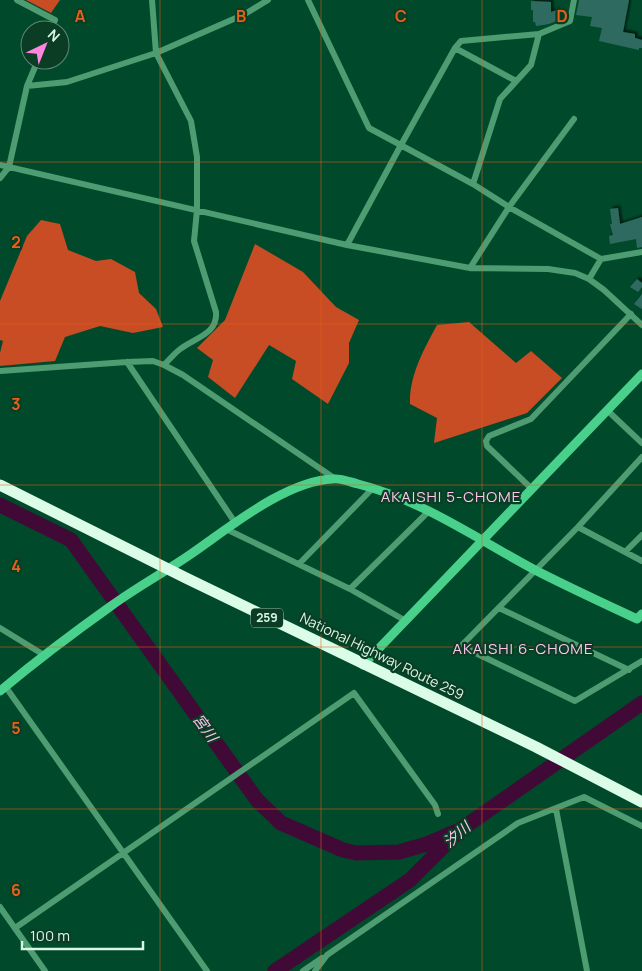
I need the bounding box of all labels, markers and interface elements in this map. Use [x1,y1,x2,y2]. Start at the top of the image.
text: A [75,5,86,27]
text: B [236,5,246,27]
text: C [395,5,407,27]
text: D [556,5,568,27]
north arrow [20,20,70,70]
text: N [44,25,64,46]
text: 2 [11,231,21,253]
text: 3 [11,393,21,415]
district label: AKAISHI 5-CHOME [381,486,521,507]
text: 4 [11,555,21,577]
street label: National Highway Route 259 [297,607,467,704]
road number: 259 [251,608,283,628]
district label: AKAISHI 6-CHOME [452,638,594,659]
water label: 宮川 [188,709,224,748]
text: 5 [11,717,21,739]
water label: 汐川 [438,816,476,852]
text: 6 [11,879,21,901]
scale bar [22,918,144,950]
text: 100 m [30,925,70,946]

